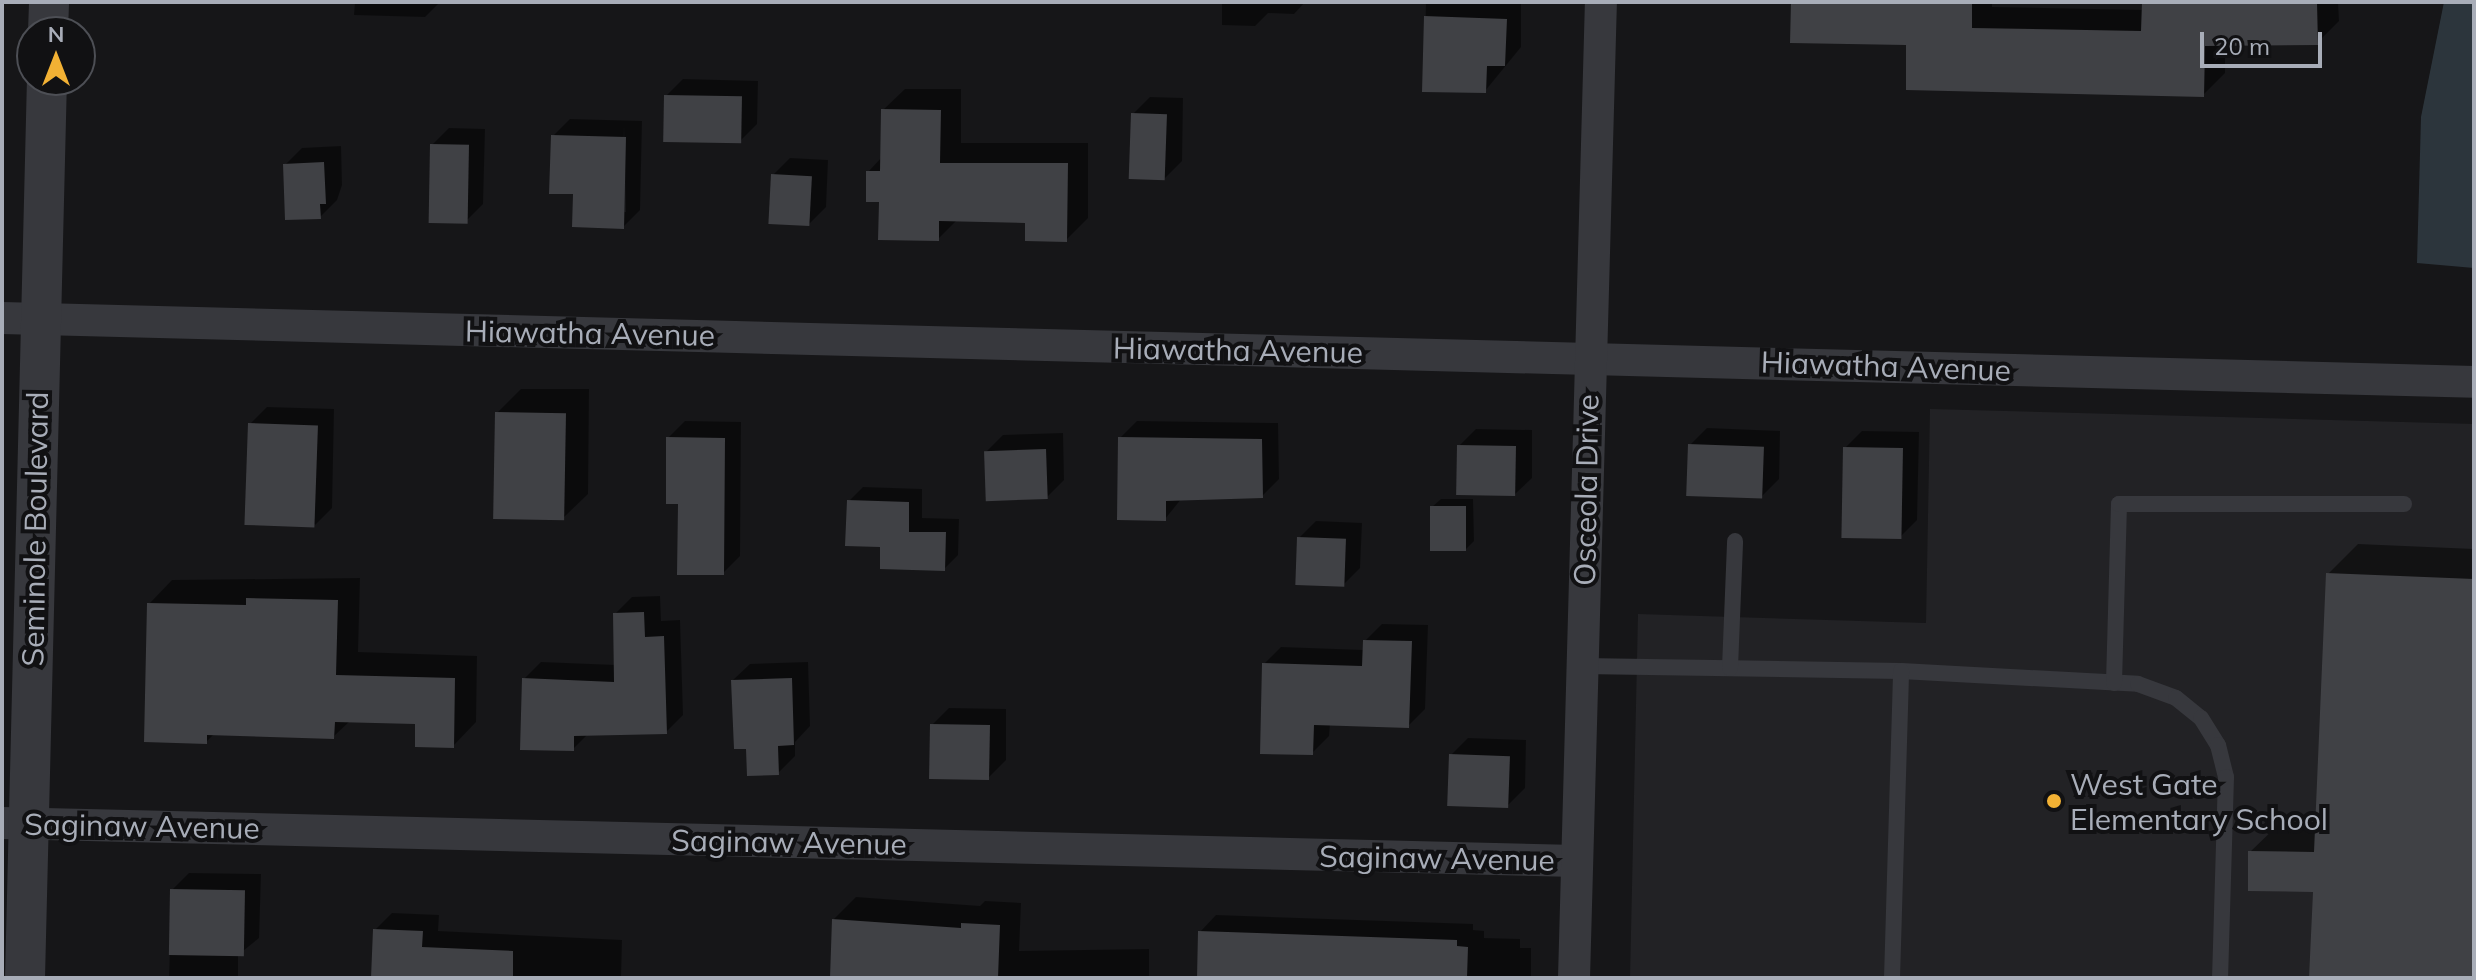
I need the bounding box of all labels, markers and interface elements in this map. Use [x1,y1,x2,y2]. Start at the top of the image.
north arrow [16,16,96,96]
scale bar [2204,16,2326,66]
text: N [48,20,64,48]
text: 20 m [2214,31,2270,61]
street label: Hiawatha Avenue [465,313,715,353]
street label: Hiawatha Avenue [1113,330,1363,370]
street label: Hiawatha Avenue [1760,344,2012,388]
street label: Seminole Boulevard [15,391,55,667]
street label: Osceola Drive [1566,394,1606,586]
place label: West Gate Elementary School [2070,766,2328,836]
marker: West Gate Elementary School [2045,792,2063,810]
street label: Saginaw Avenue [24,806,260,846]
street label: Saginaw Avenue [671,822,907,862]
street label: Saginaw Avenue [1319,838,1555,878]

